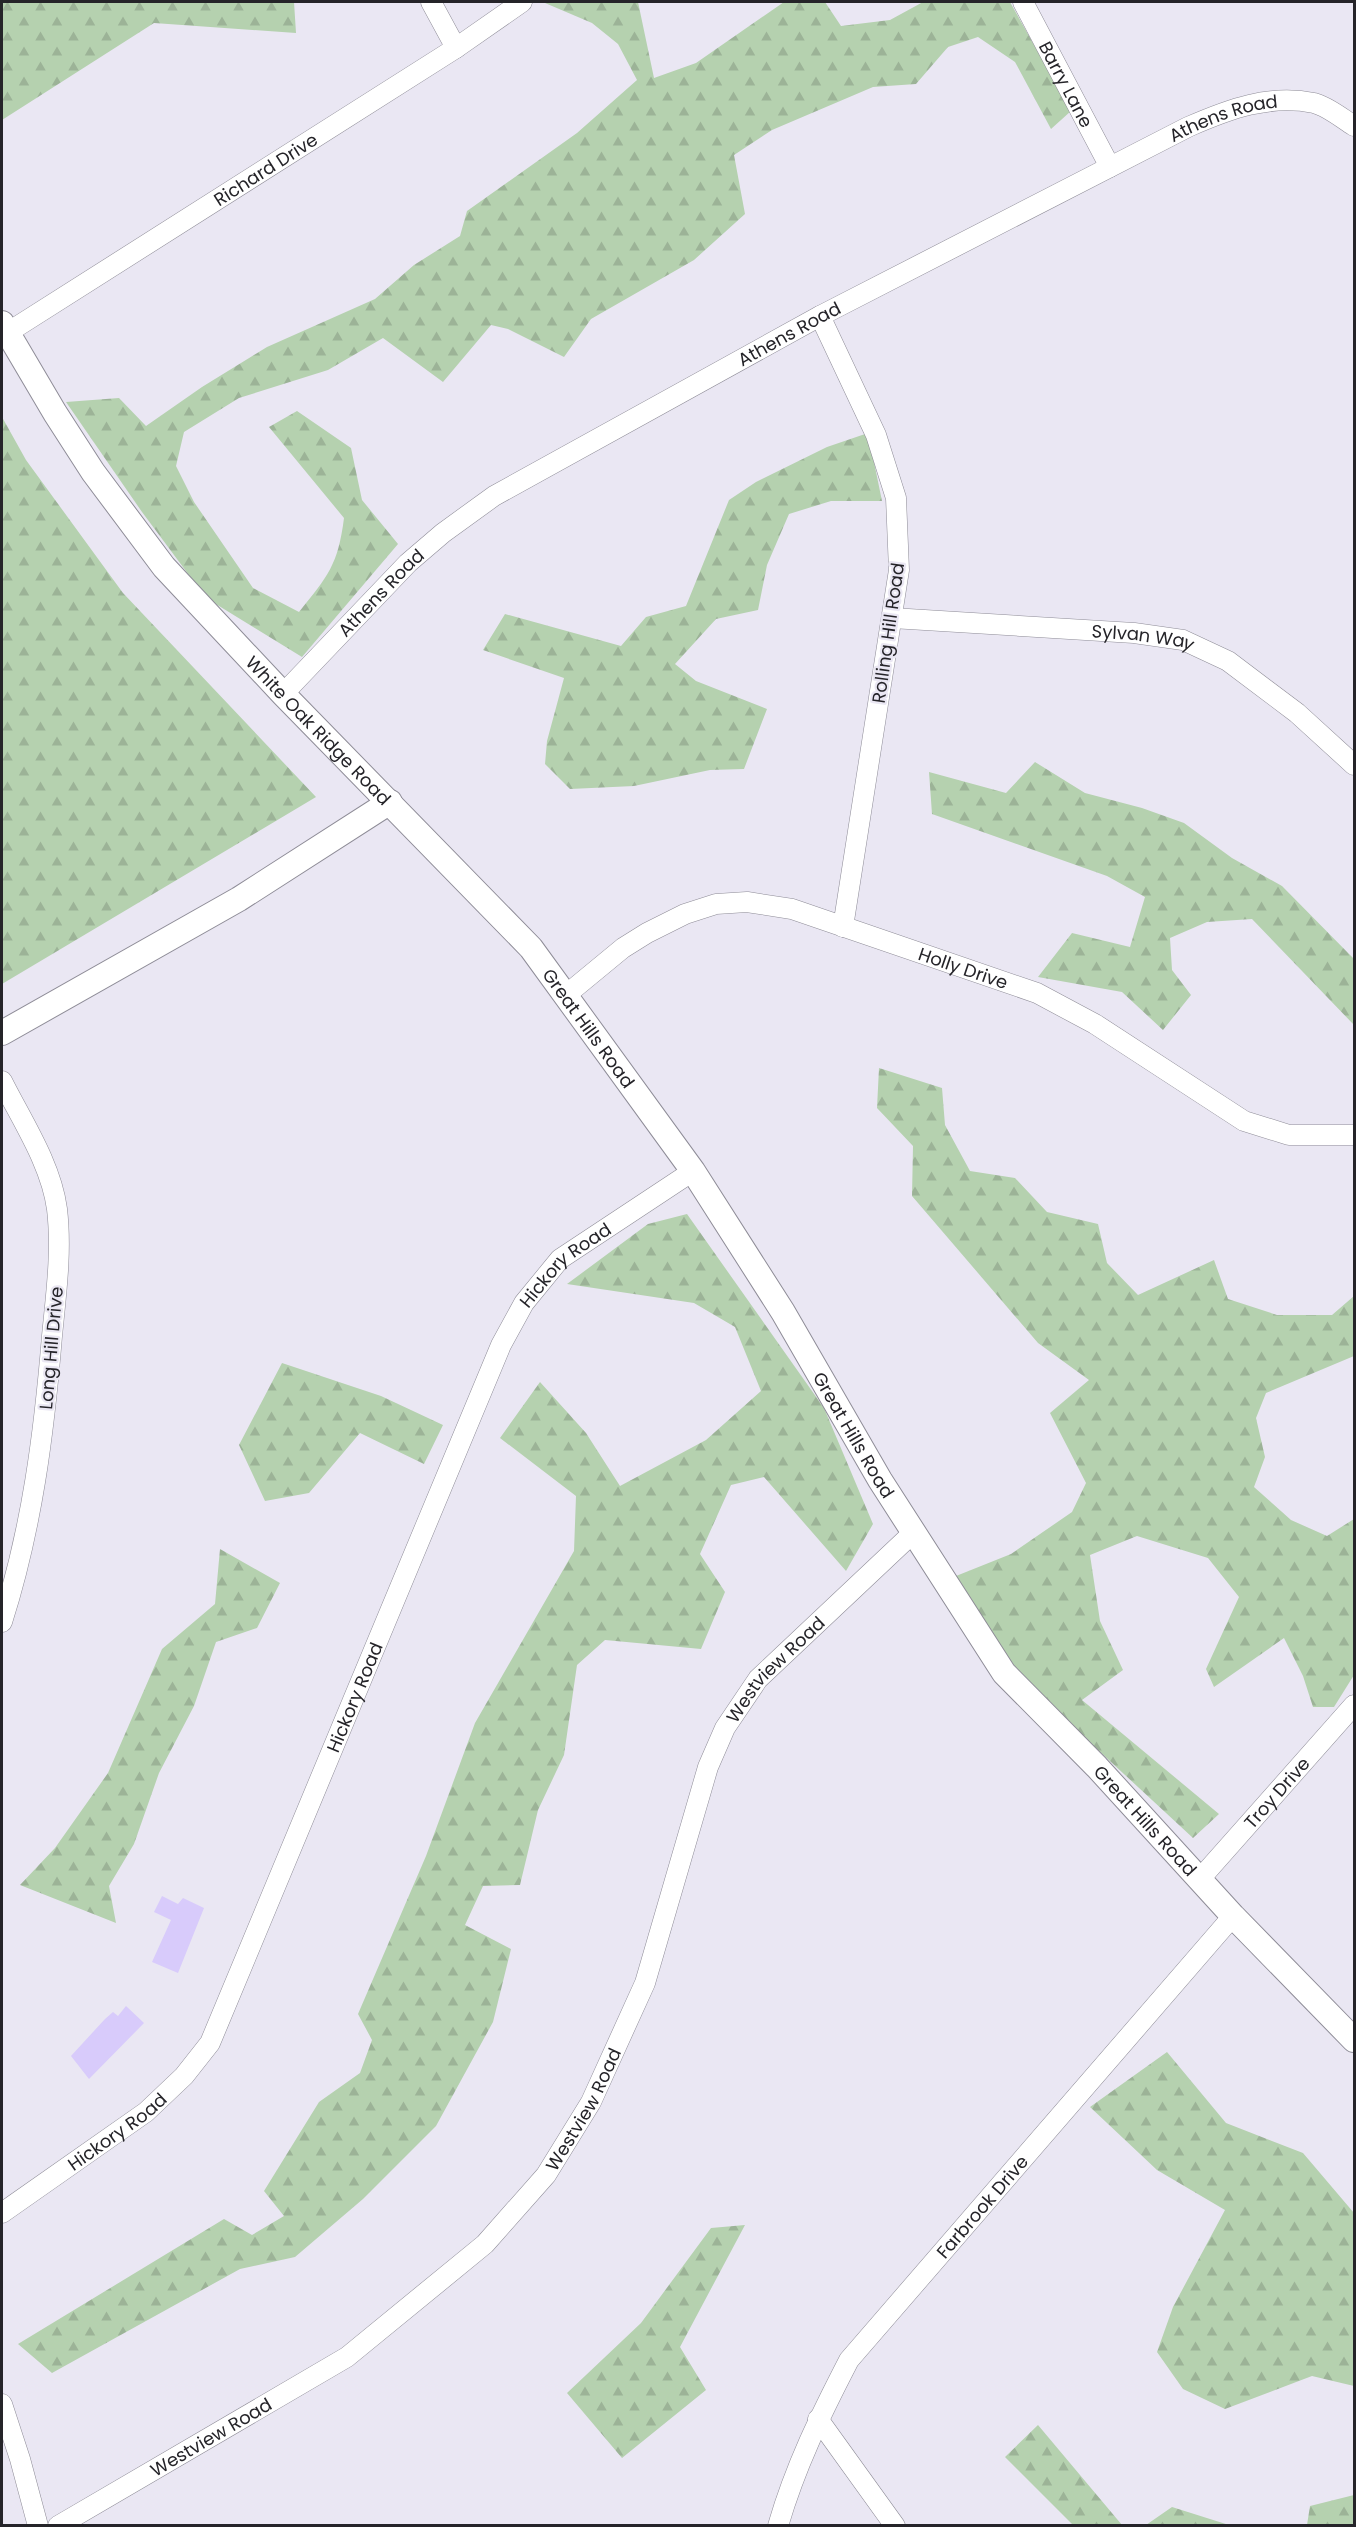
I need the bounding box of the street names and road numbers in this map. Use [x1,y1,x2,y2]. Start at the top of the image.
street label: Barry Lane [1033,37,1099,132]
street label: Athens Road [1164,88,1279,147]
street label: Richard Drive [208,127,322,211]
street label: Athens Road [733,295,845,372]
street label: Athens Road [332,542,429,642]
street label: Rolling Hill Road [866,561,910,705]
street label: Sylvan Way [1091,618,1199,656]
street label: White Oak Ridge Road [241,650,397,810]
street label: Holly Drive [915,941,1011,995]
street label: Great Hills Road [537,963,641,1093]
street label: Hickory Road [513,1216,616,1312]
street label: Long Hill Drive [33,1285,69,1411]
street label: Great Hills Road [808,1367,901,1503]
street label: Westview Road [720,1610,830,1727]
street label: Hickory Road [320,1638,388,1756]
street label: Troy Drive [1238,1751,1315,1834]
street label: Great Hills Road [1088,1759,1203,1881]
street label: Westview Road [539,2044,627,2175]
street label: Hickory Road [62,2087,172,2176]
street label: Farbrook Drive [930,2149,1034,2263]
street label: Westview Road [145,2391,276,2482]

